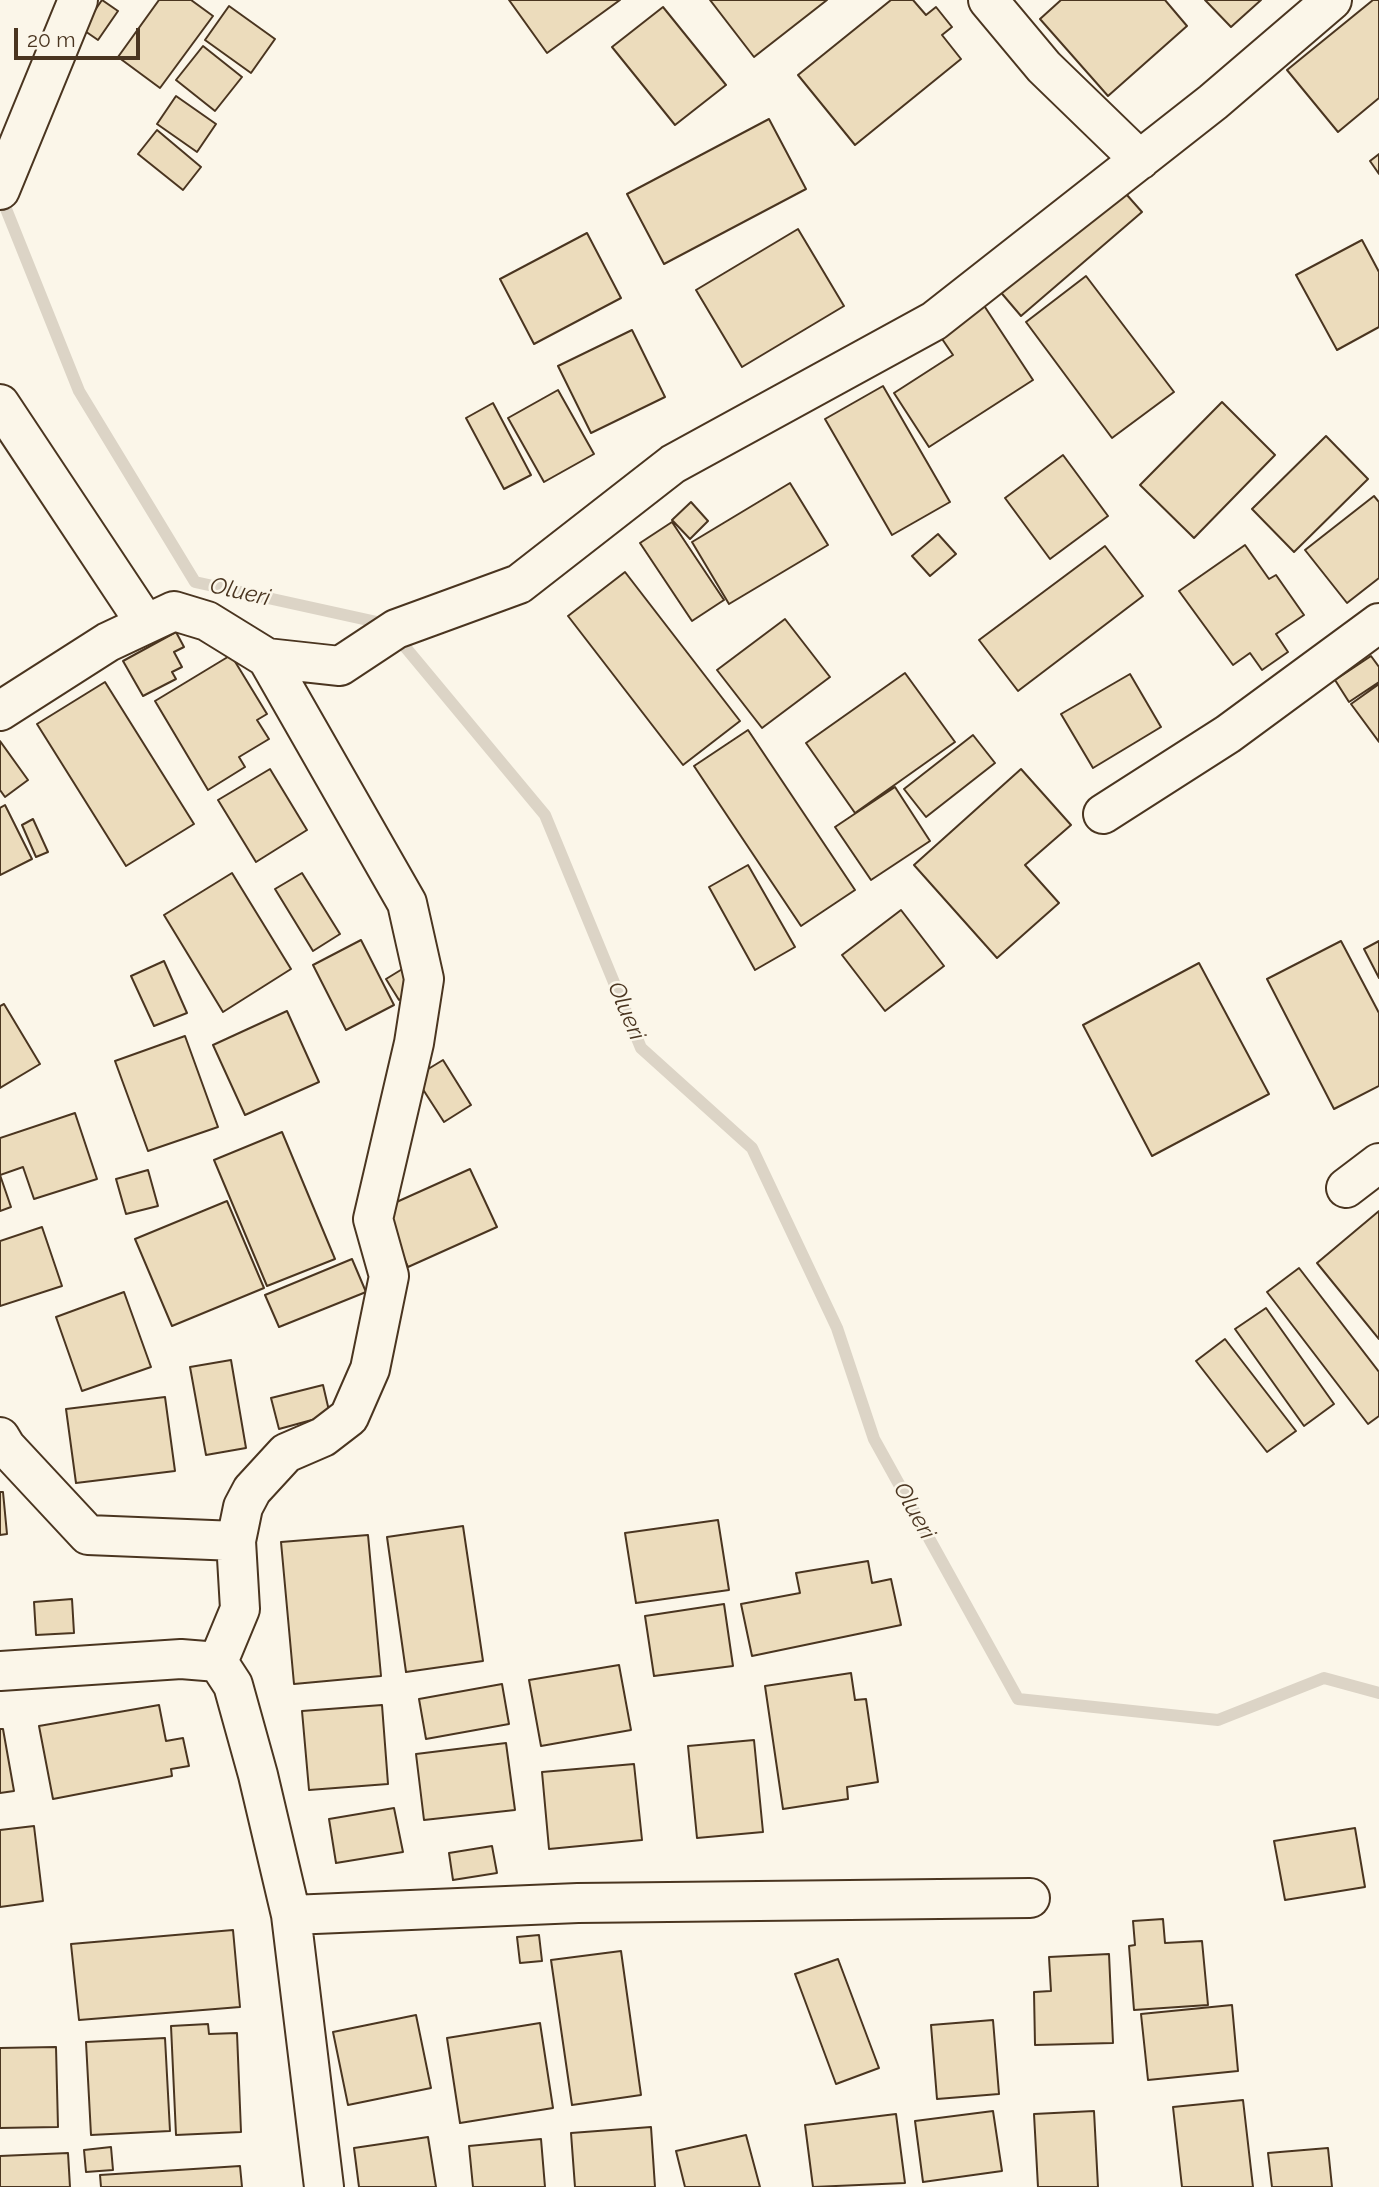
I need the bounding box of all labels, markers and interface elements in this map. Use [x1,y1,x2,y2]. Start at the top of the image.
scale bar [18,14,144,58]
text: 20 m [27,27,75,52]
water label: Olueri [207,572,273,612]
water label: Olueri [601,978,651,1044]
water label: Olueri [887,1478,941,1544]

